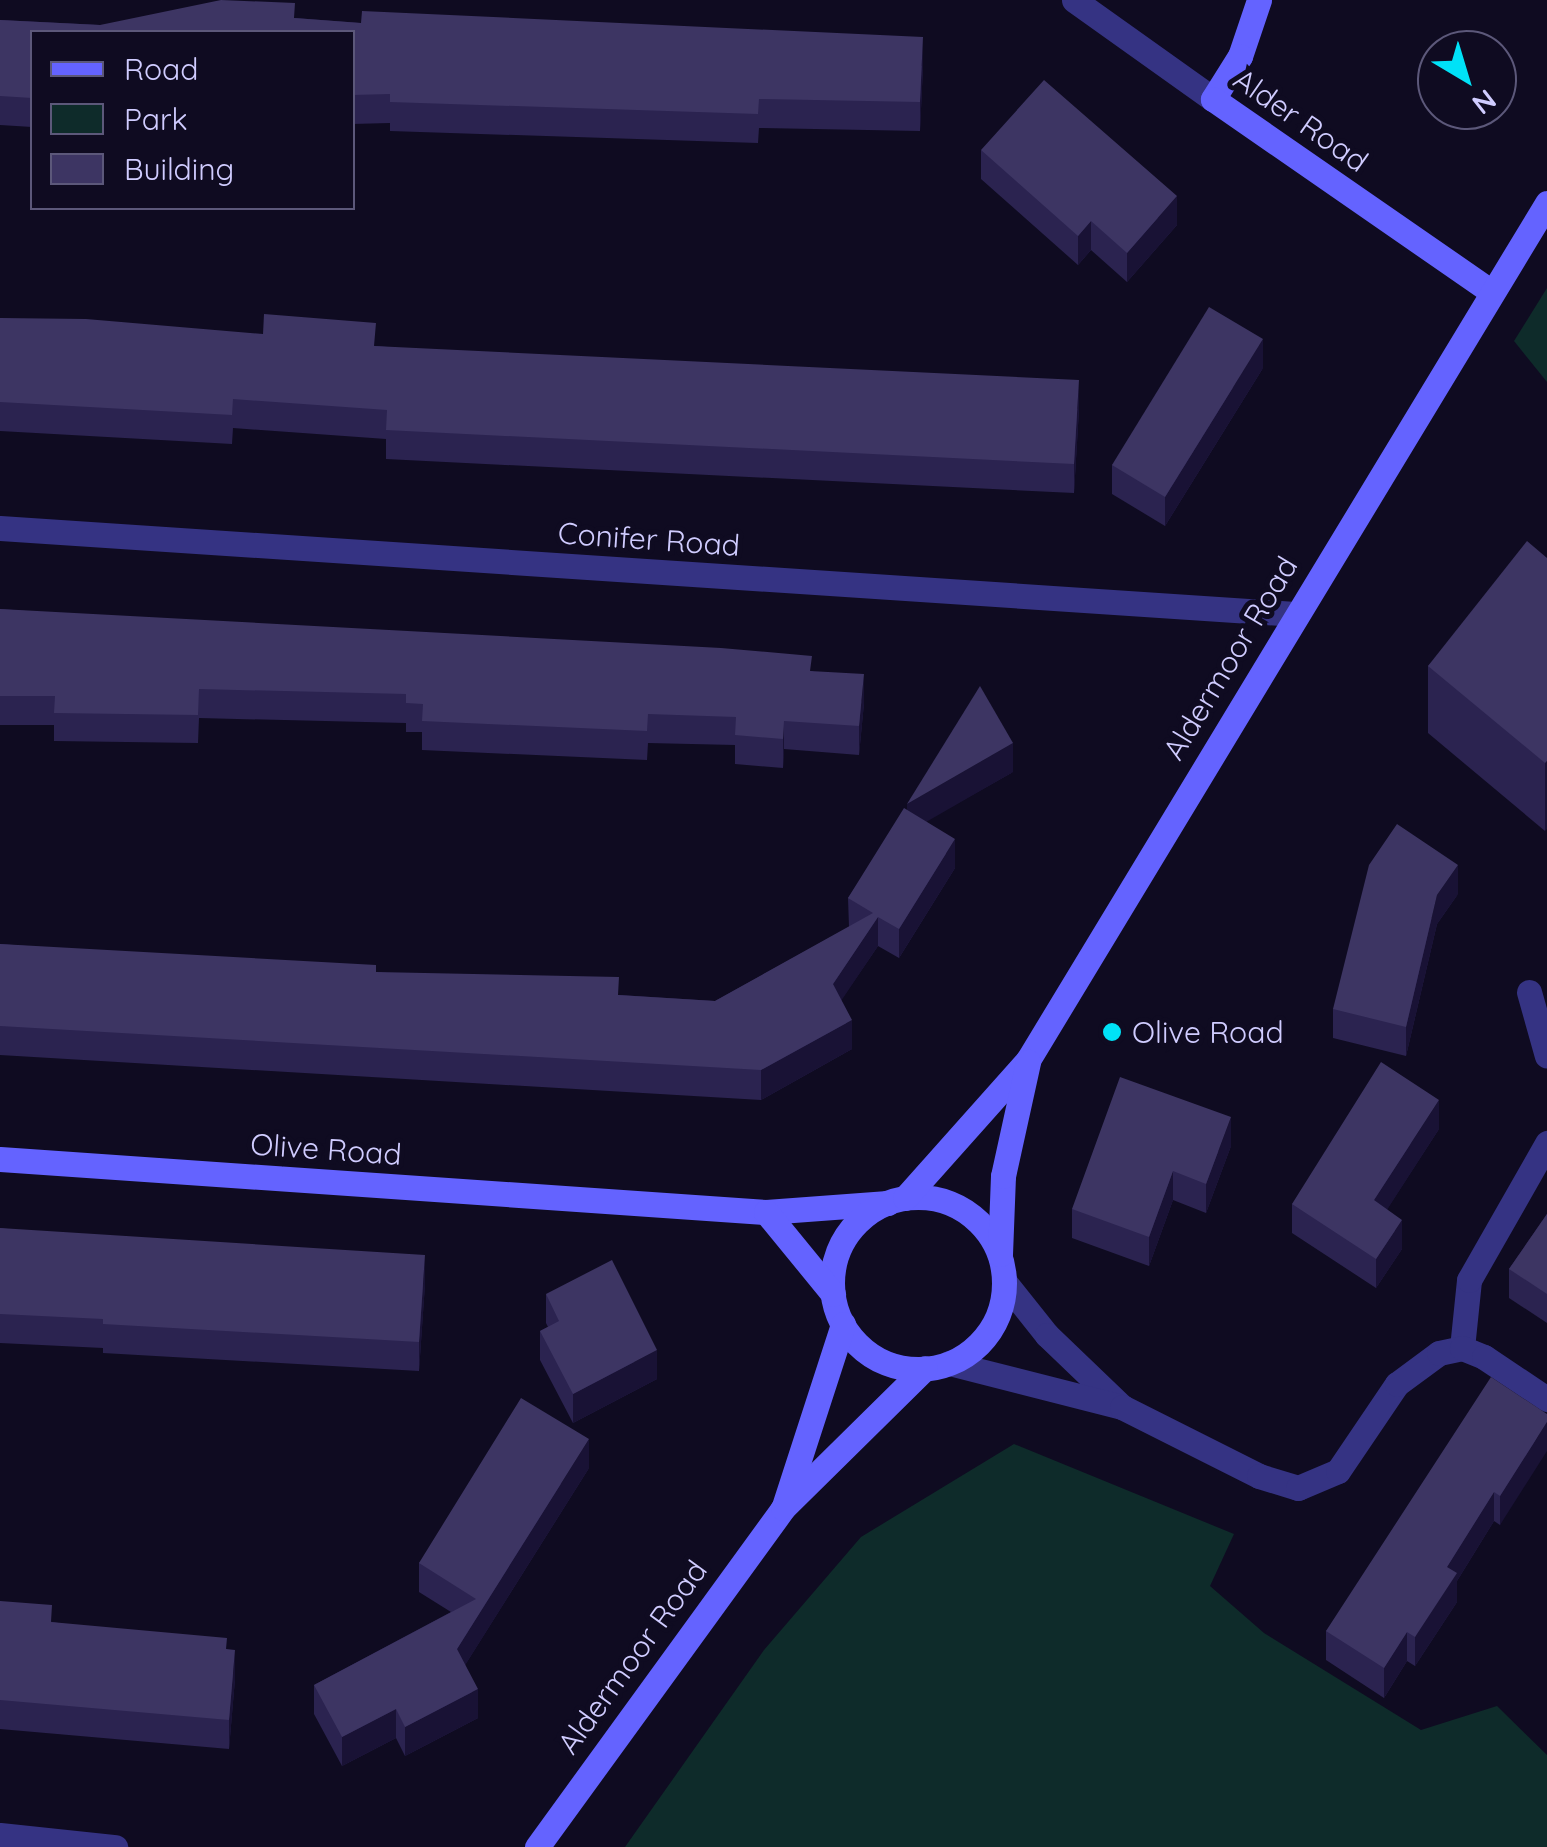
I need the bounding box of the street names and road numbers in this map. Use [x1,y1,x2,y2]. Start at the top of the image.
street label: Alder Road [1227,61,1375,179]
street label: Conifer Road [557,515,741,563]
street label: Aldermoor Road [1155,550,1305,766]
street label: Olive Road [249,1126,403,1172]
street label: Aldermoor Road [550,1553,714,1761]

